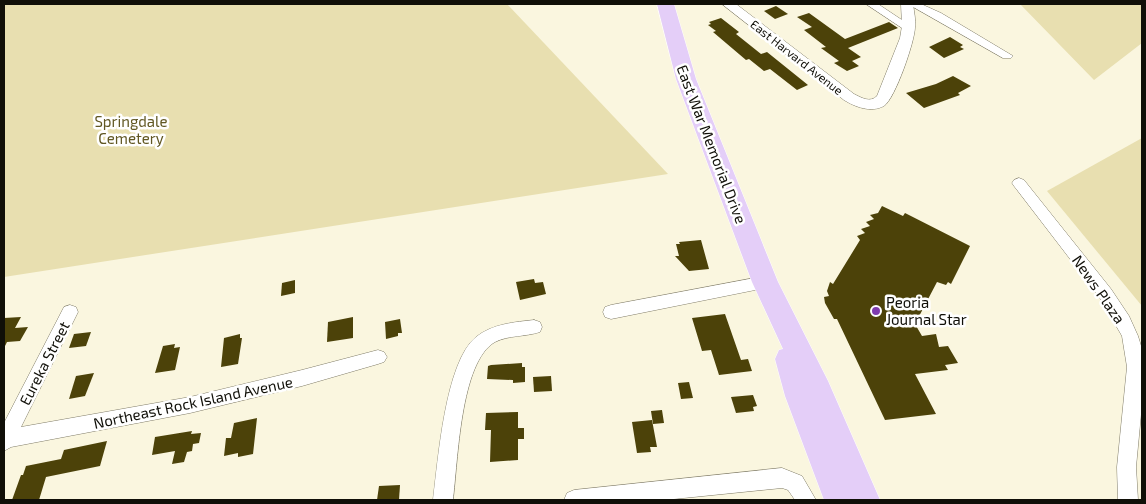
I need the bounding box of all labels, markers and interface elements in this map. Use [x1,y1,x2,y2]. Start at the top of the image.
street label: East Harvard Avenue [748,17,846,97]
street label: East War Memorial Drive [673,62,751,226]
park label: Springdale Cemetery [94,112,168,147]
street label: News Plaza [1069,251,1129,327]
place label: Peoria Journal Star [886,293,967,328]
marker: Peoria Journal Star [870,305,882,317]
street label: Eureka Street [15,318,73,408]
street label: Northeast Rock Island Avenue [92,372,294,432]

